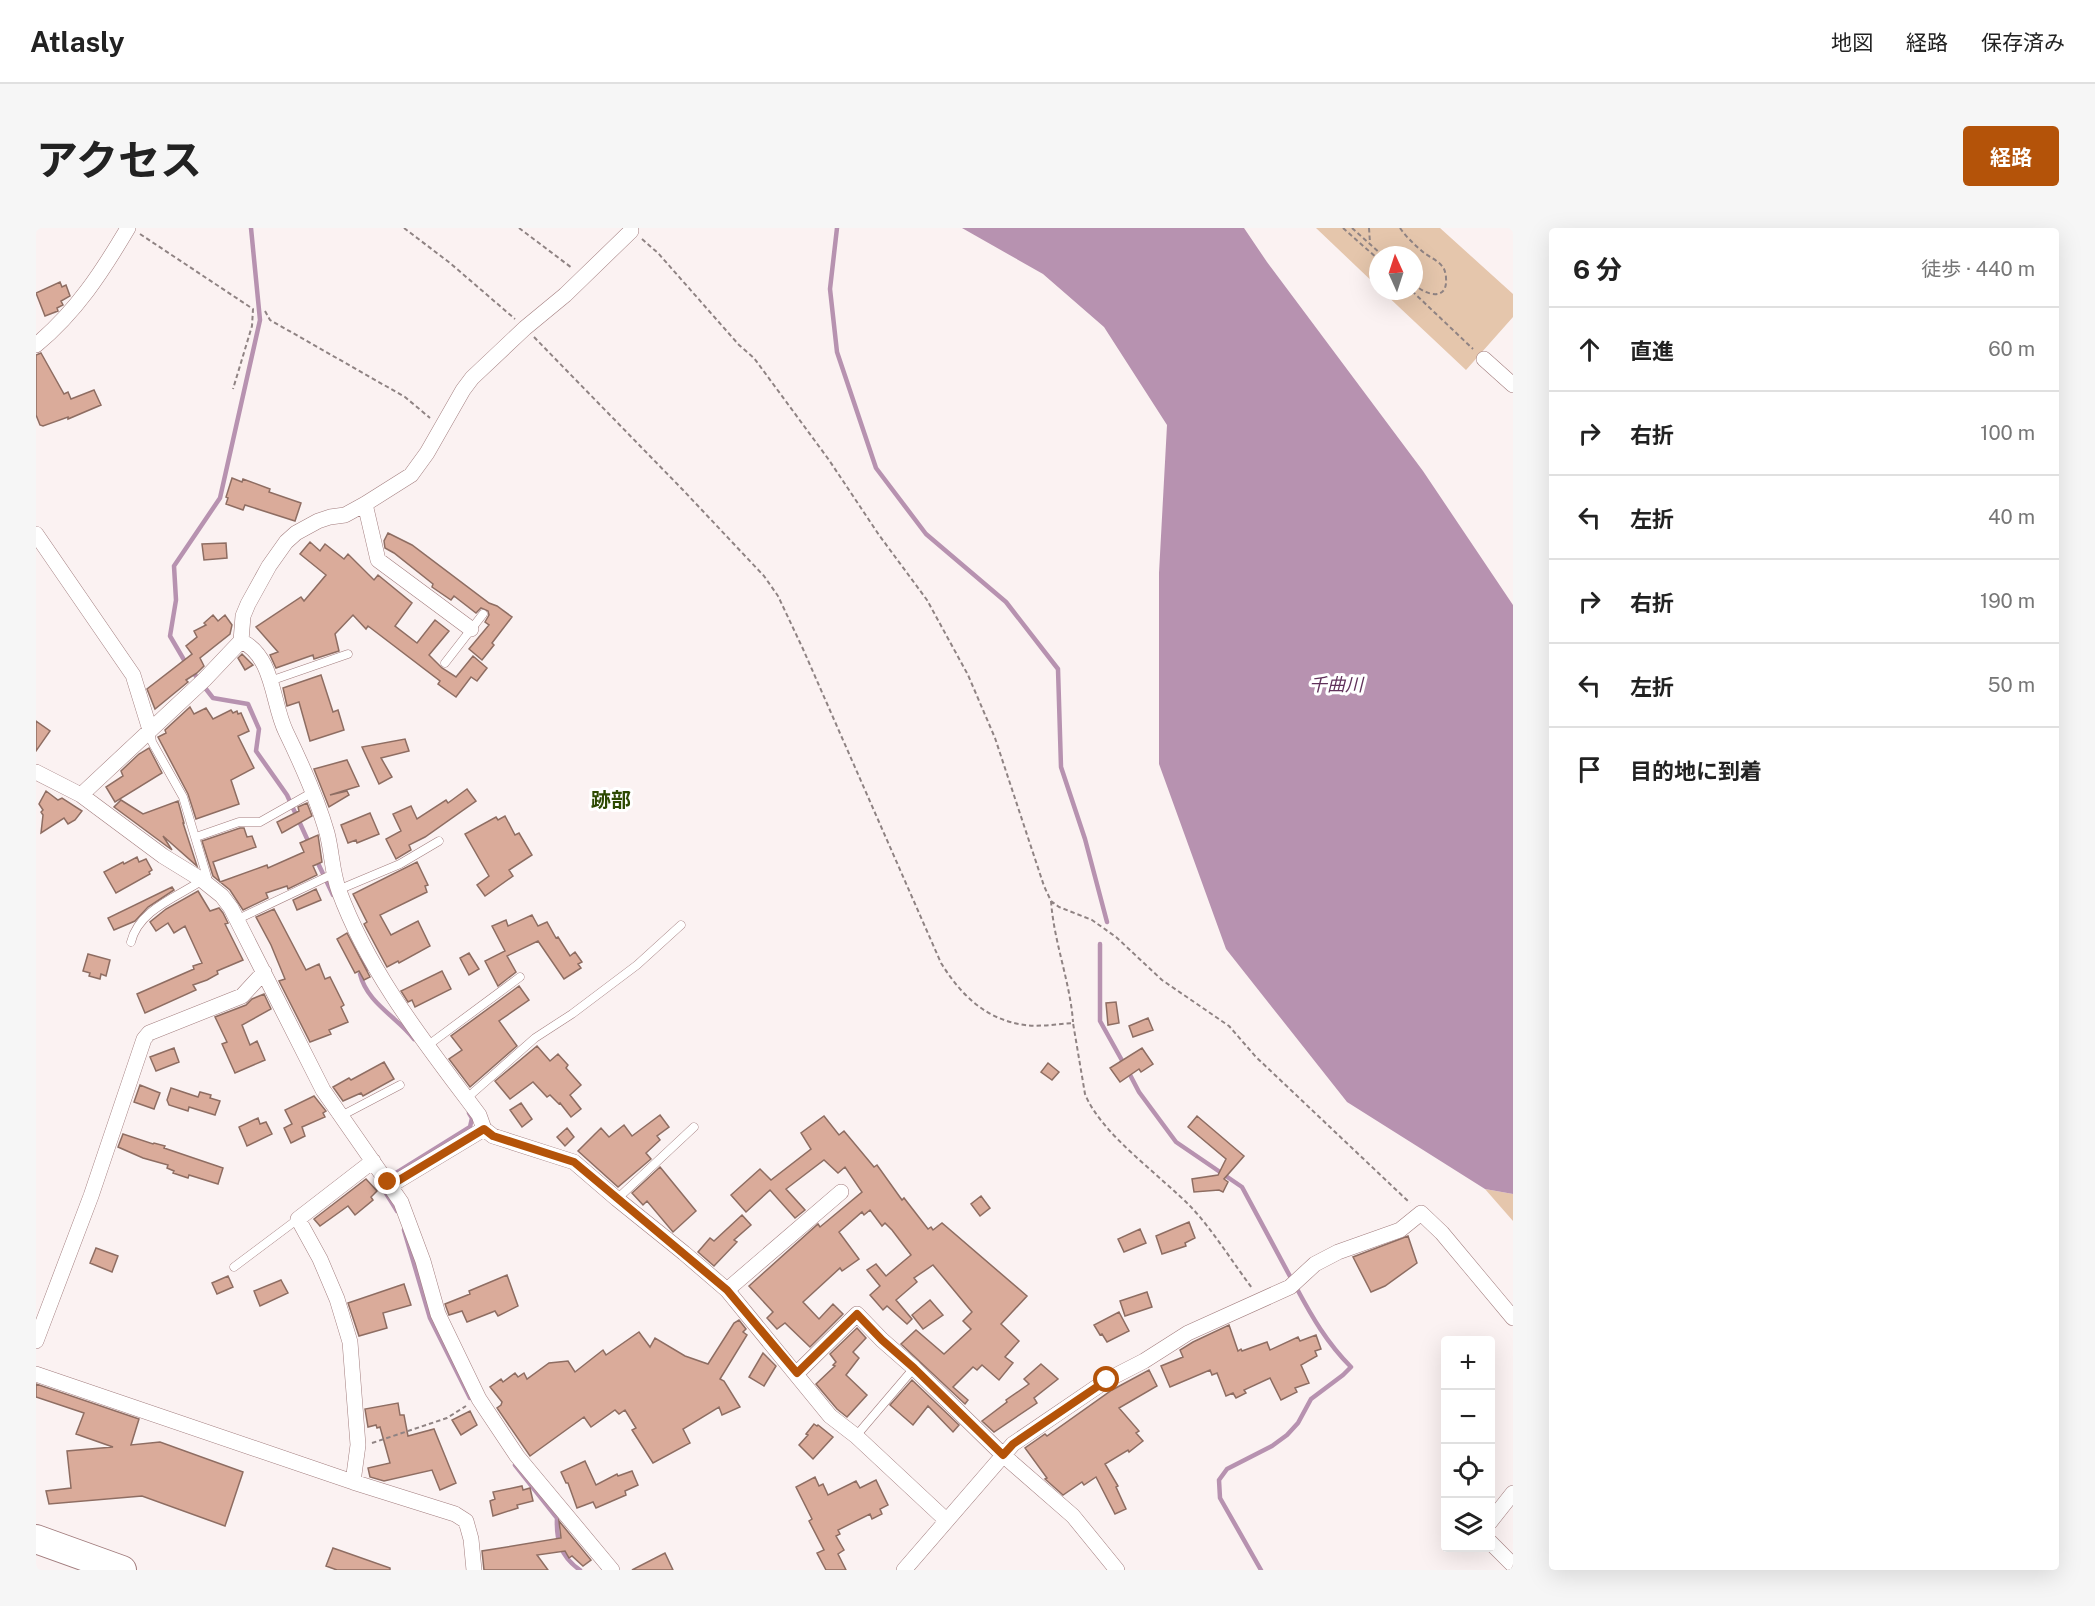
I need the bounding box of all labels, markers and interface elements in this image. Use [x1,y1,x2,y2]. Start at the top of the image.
text: Atlasly [30,25,124,58]
text: 地図 [1831,30,1873,55]
text: 経路 [1906,30,1948,55]
text: 保存済み [1981,30,2065,55]
button: 経路 [1963,126,2059,186]
text: アクセス [36,135,202,184]
north arrow [1369,246,1423,300]
text: 6 分 [1573,254,1622,285]
text: 徒歩 · 440 m [1921,257,2035,281]
icon: ahead [1573,333,1606,366]
text: 60 m [1988,337,2035,361]
text: 直進 [1630,338,1674,364]
icon: right [1573,417,1606,450]
text: 100 m [1980,421,2035,445]
text: 右折 [1630,422,1674,448]
icon: left [1573,501,1606,534]
text: 40 m [1988,505,2035,529]
text: 左折 [1630,506,1674,532]
icon: right [1573,585,1606,618]
text: 190 m [1980,589,2035,613]
text: 右折 [1630,590,1674,616]
icon: left [1573,669,1606,702]
text: 50 m [1988,673,2035,697]
water label: 千曲川 [1309,674,1365,695]
text: 左折 [1630,674,1674,700]
icon: arrive [1573,753,1606,786]
text: 目的地に到着 [1630,758,1762,784]
district label: 跡部 [591,788,631,812]
route end [374,1168,400,1194]
map controls [1441,1336,1495,1552]
button: + [1441,1336,1495,1390]
route start [1093,1366,1119,1392]
button: − [1441,1390,1495,1444]
button: locate [1441,1444,1495,1498]
button: layers [1441,1498,1495,1552]

